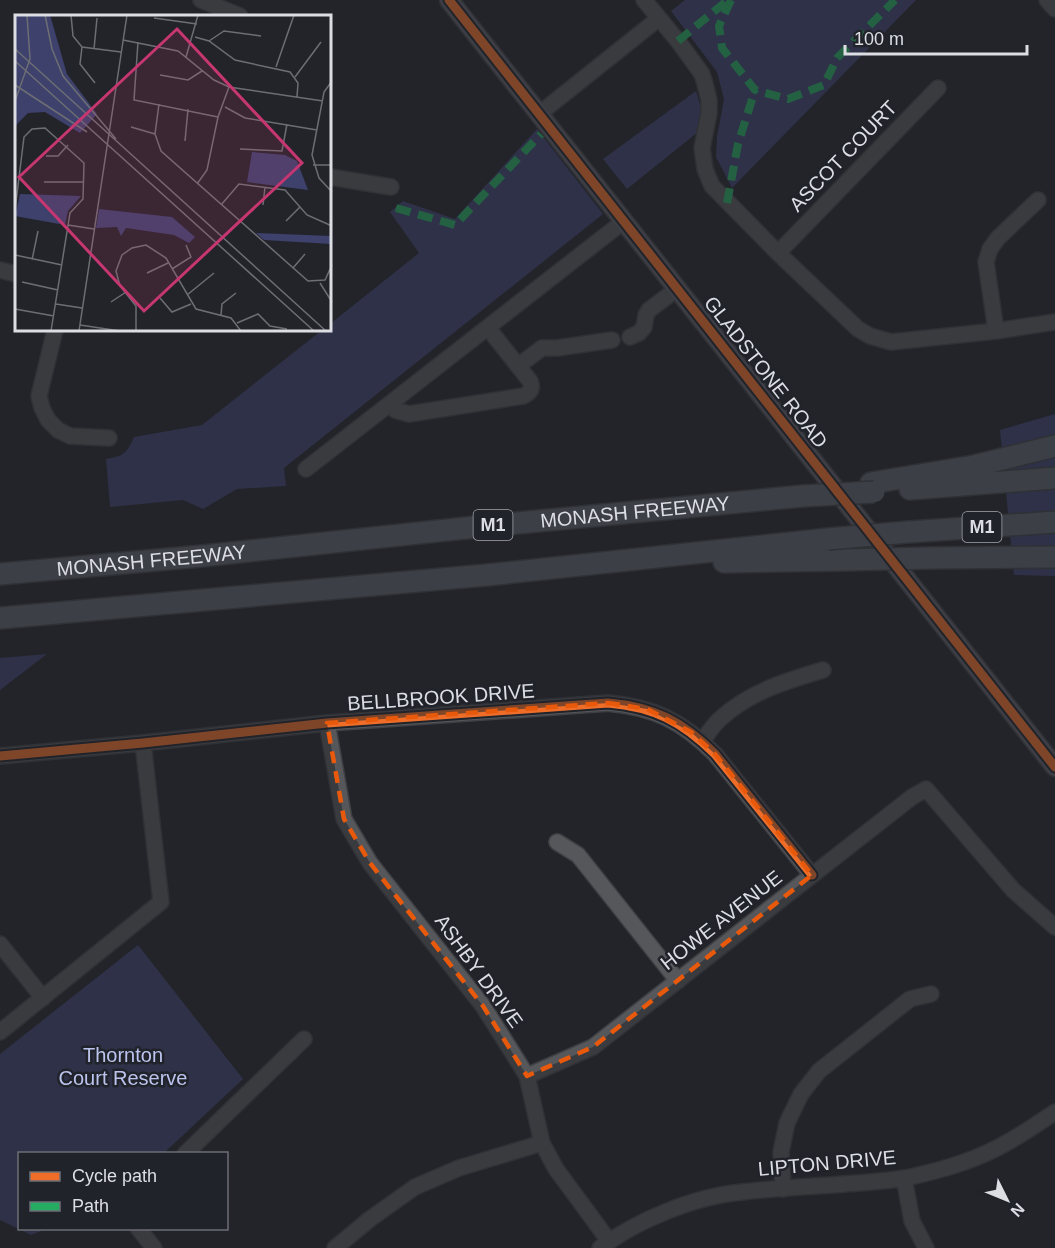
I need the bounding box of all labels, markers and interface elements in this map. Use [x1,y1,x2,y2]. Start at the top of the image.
inset map [15,15,332,332]
scale bar [845,18,1026,56]
text: 100 m [854,29,904,49]
street label: ASCOT COURT [785,96,901,216]
street label: GLADSTONE ROAD [700,292,832,452]
street label: MONASH FREEWAY [539,492,731,532]
road number: M1 [474,510,512,540]
road number: M1 [962,512,1002,542]
street label: MONASH FREEWAY [56,540,247,580]
street label: BELLBROOK DRIVE [347,679,535,715]
street label: HOWE AVENUE [656,866,786,974]
street label: ASHBY DRIVE [431,910,527,1032]
park label: Thornton Court Reserve [59,1044,187,1089]
street label: LIPTON DRIVE [757,1146,897,1180]
legend [18,1152,228,1230]
text: Cycle path [72,1166,157,1186]
north arrow [977,1170,1037,1230]
text: Path [72,1196,109,1216]
text: N [1007,1200,1028,1220]

